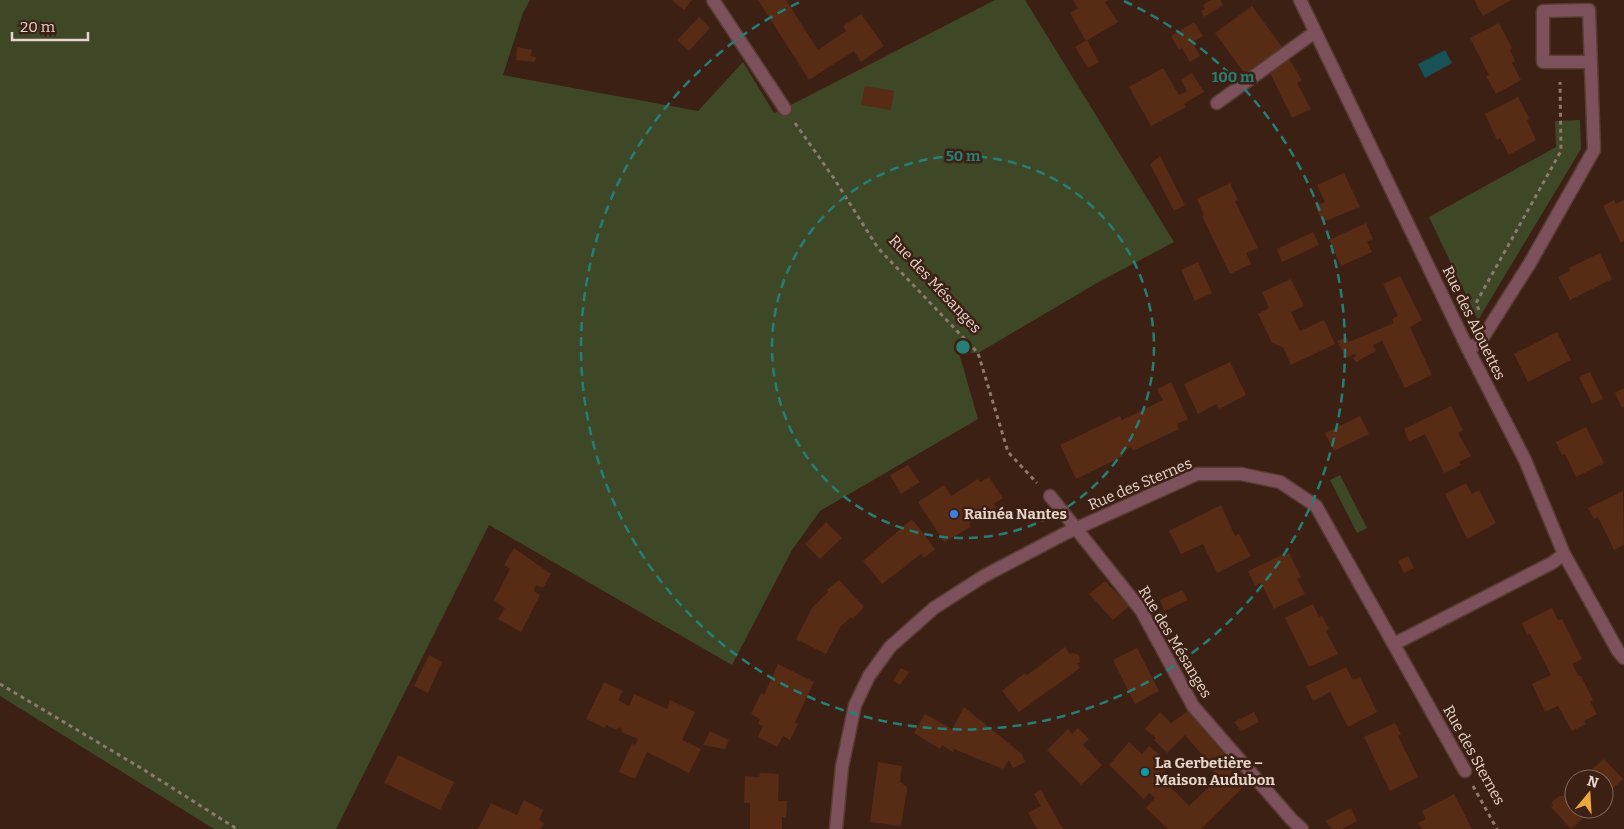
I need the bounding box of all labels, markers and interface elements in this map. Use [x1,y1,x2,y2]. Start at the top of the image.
scale bar [12,10,89,42]
text: 20 m [20,18,56,36]
text: 100 m [1212,68,1255,86]
text: 50 m [946,147,981,165]
street label: Rue des Mésanges [885,231,985,337]
street label: Rue des Alouettes [1439,263,1509,383]
centre of rings [954,338,972,356]
street label: Rue des Sternes [1085,454,1195,514]
place label: Rainéa Nantes [964,505,1067,523]
marker: Rainéa Nantes [948,508,960,520]
street label: Rue des Mésanges [1135,583,1215,701]
street label: Rue des Sternes [1439,702,1509,808]
place label: La Gerbetière – Maison Audubon [1155,754,1275,789]
marker: La Gerbetière – Maison Audubon [1139,766,1151,778]
north arrow [1564,769,1614,819]
text: N [1585,772,1601,792]

